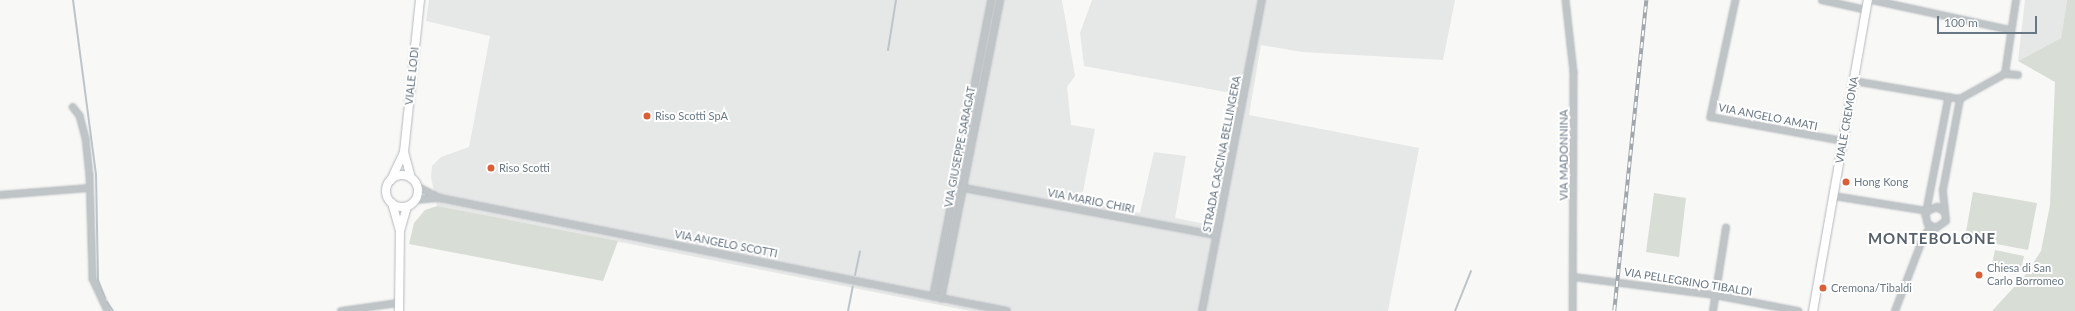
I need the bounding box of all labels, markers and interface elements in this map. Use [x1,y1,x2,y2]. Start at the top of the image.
scale bar [1939,8,2039,34]
text: 100 m [1944,15,1978,30]
street label: VIALE LODI [402,46,422,106]
street label: STRADA CASCINA BELLINGERA [1200,74,1244,234]
street label: VIALE CREMONA [1833,75,1861,165]
street label: VIA GIUSEPPE SARAGAT [942,85,978,209]
street label: VIA ANGELO AMATI [1717,101,1819,133]
place label: Riso Scotti SpA [655,109,728,123]
street label: VIA MADONNINA [1557,109,1571,201]
marker: Riso Scotti SpA [642,111,652,121]
place label: Riso Scotti [499,161,550,175]
marker: Riso Scotti [486,163,496,173]
place label: Hong Kong [1854,175,1908,189]
marker: Hong Kong [1841,177,1851,187]
street label: VIA MARIO CHIRI [1046,186,1136,216]
street label: VIA ANGELO SCOTTI [673,227,779,261]
district label: MONTEBOLONE [1868,230,1996,248]
place label: Chiesa di San Carlo Borromeo [1987,262,2064,288]
street label: VIA PELLEGRINO TIBALDI [1623,265,1753,299]
marker: Chiesa di San Carlo Borromeo [1974,270,1984,280]
place label: Cremona/Tibaldi [1831,281,1912,295]
marker: Cremona/Tibaldi [1818,283,1828,293]

